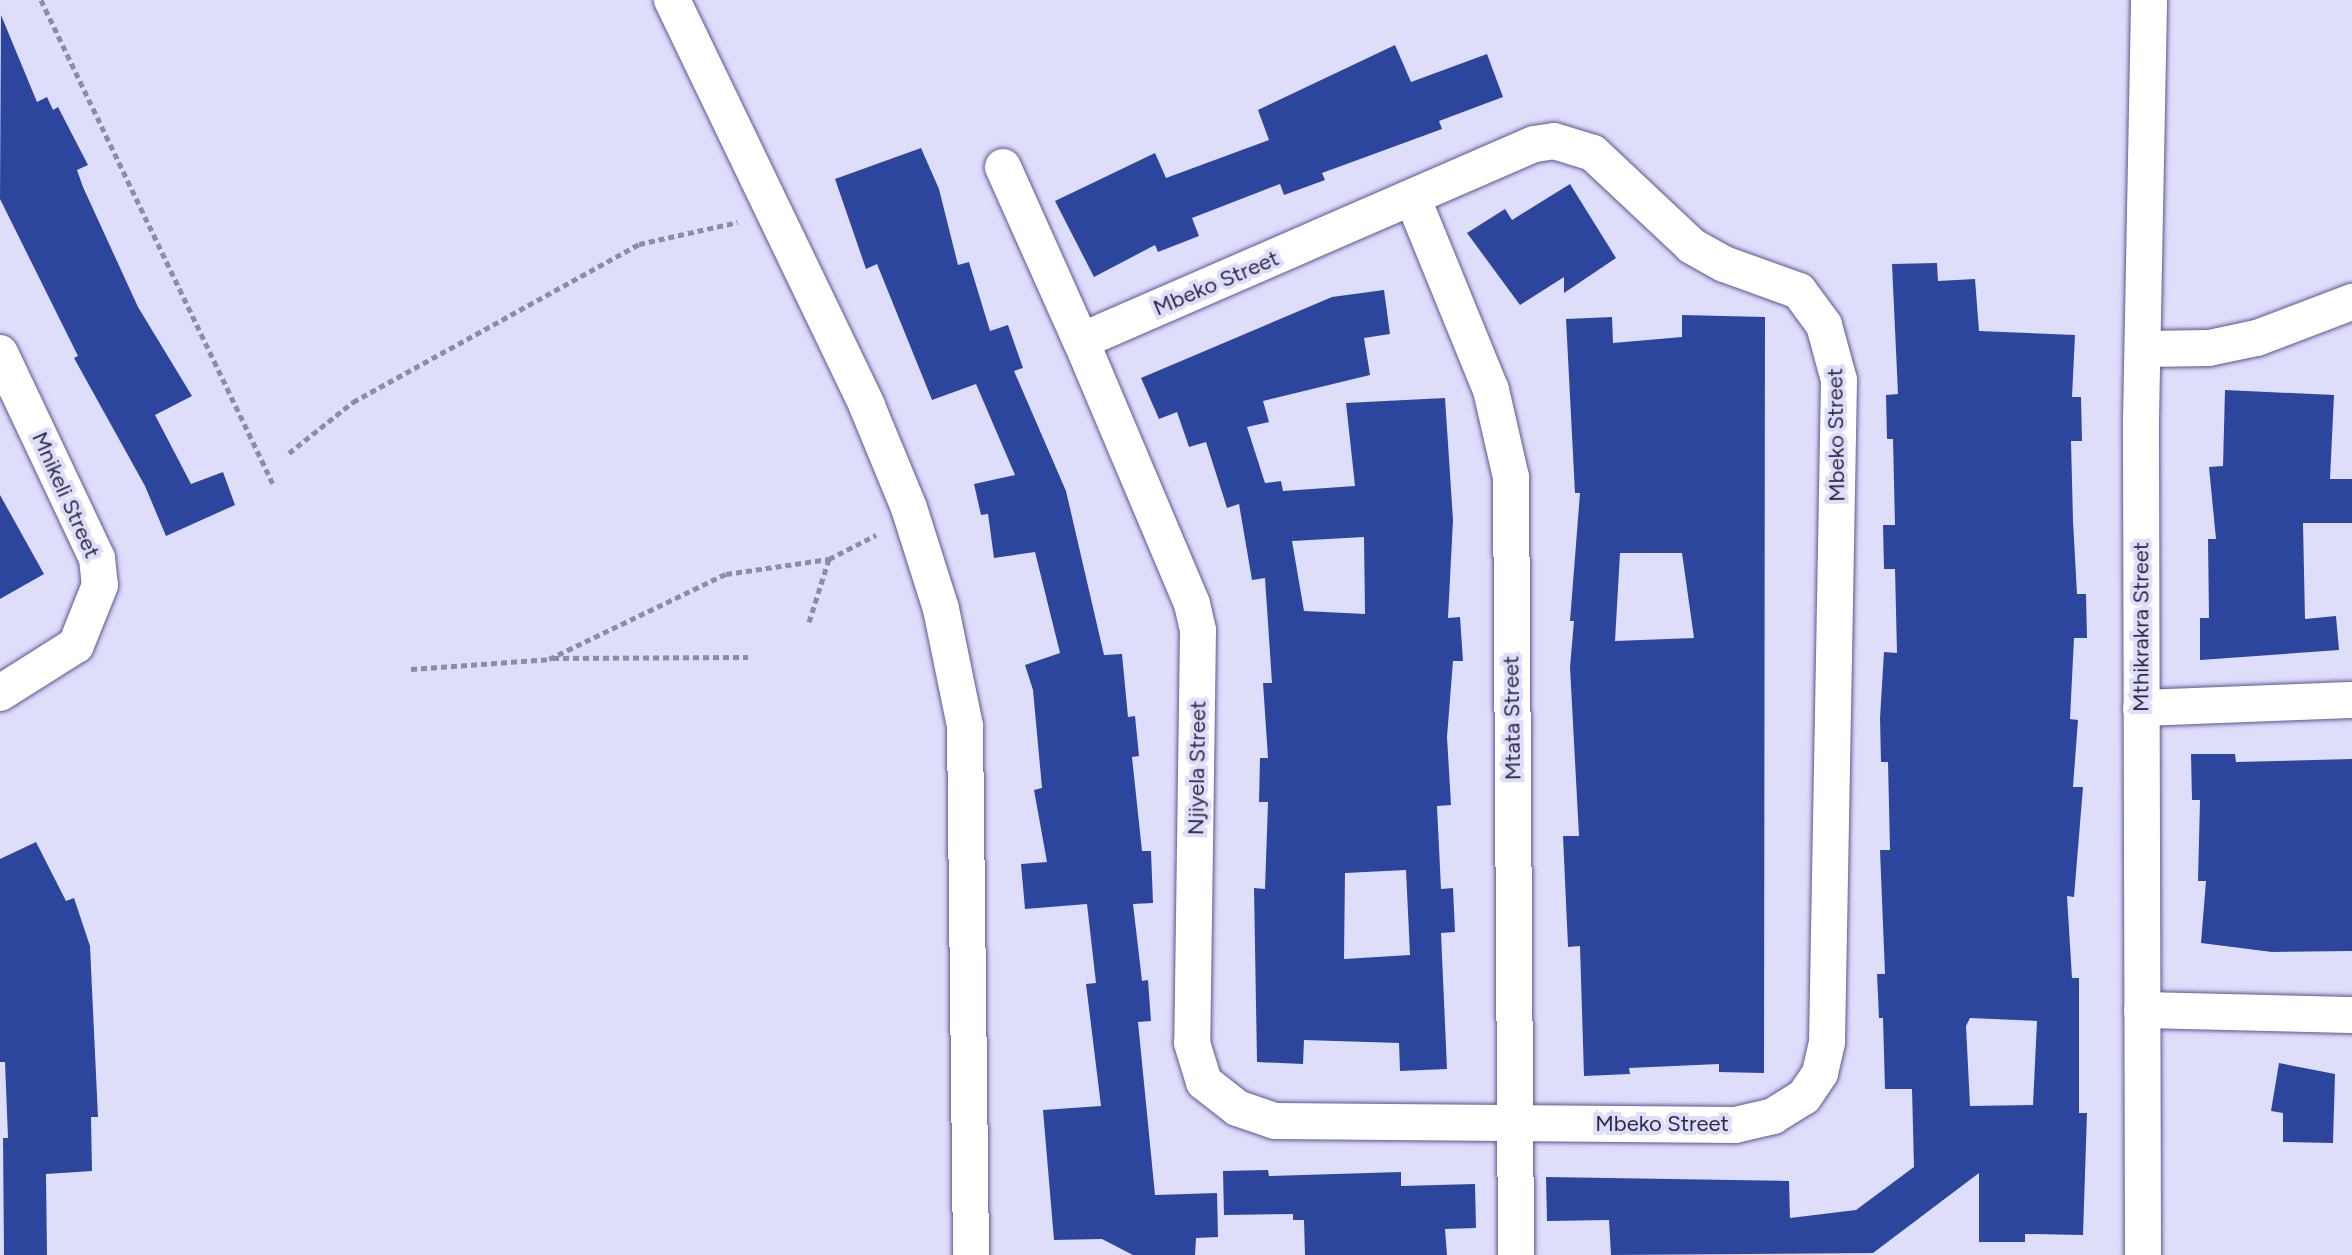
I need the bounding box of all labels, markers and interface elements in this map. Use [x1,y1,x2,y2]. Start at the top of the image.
street label: Mbeko Street [1149,245,1283,321]
street label: Mbeko Street [1822,368,1850,502]
street label: Mnikeli Street [26,428,106,562]
street label: Mthikrakra Street [2128,542,2154,712]
street label: Mtata Street [1498,655,1526,781]
street label: Njiyela Street [1183,701,1211,835]
street label: Mbeko Street [1595,1111,1729,1137]

